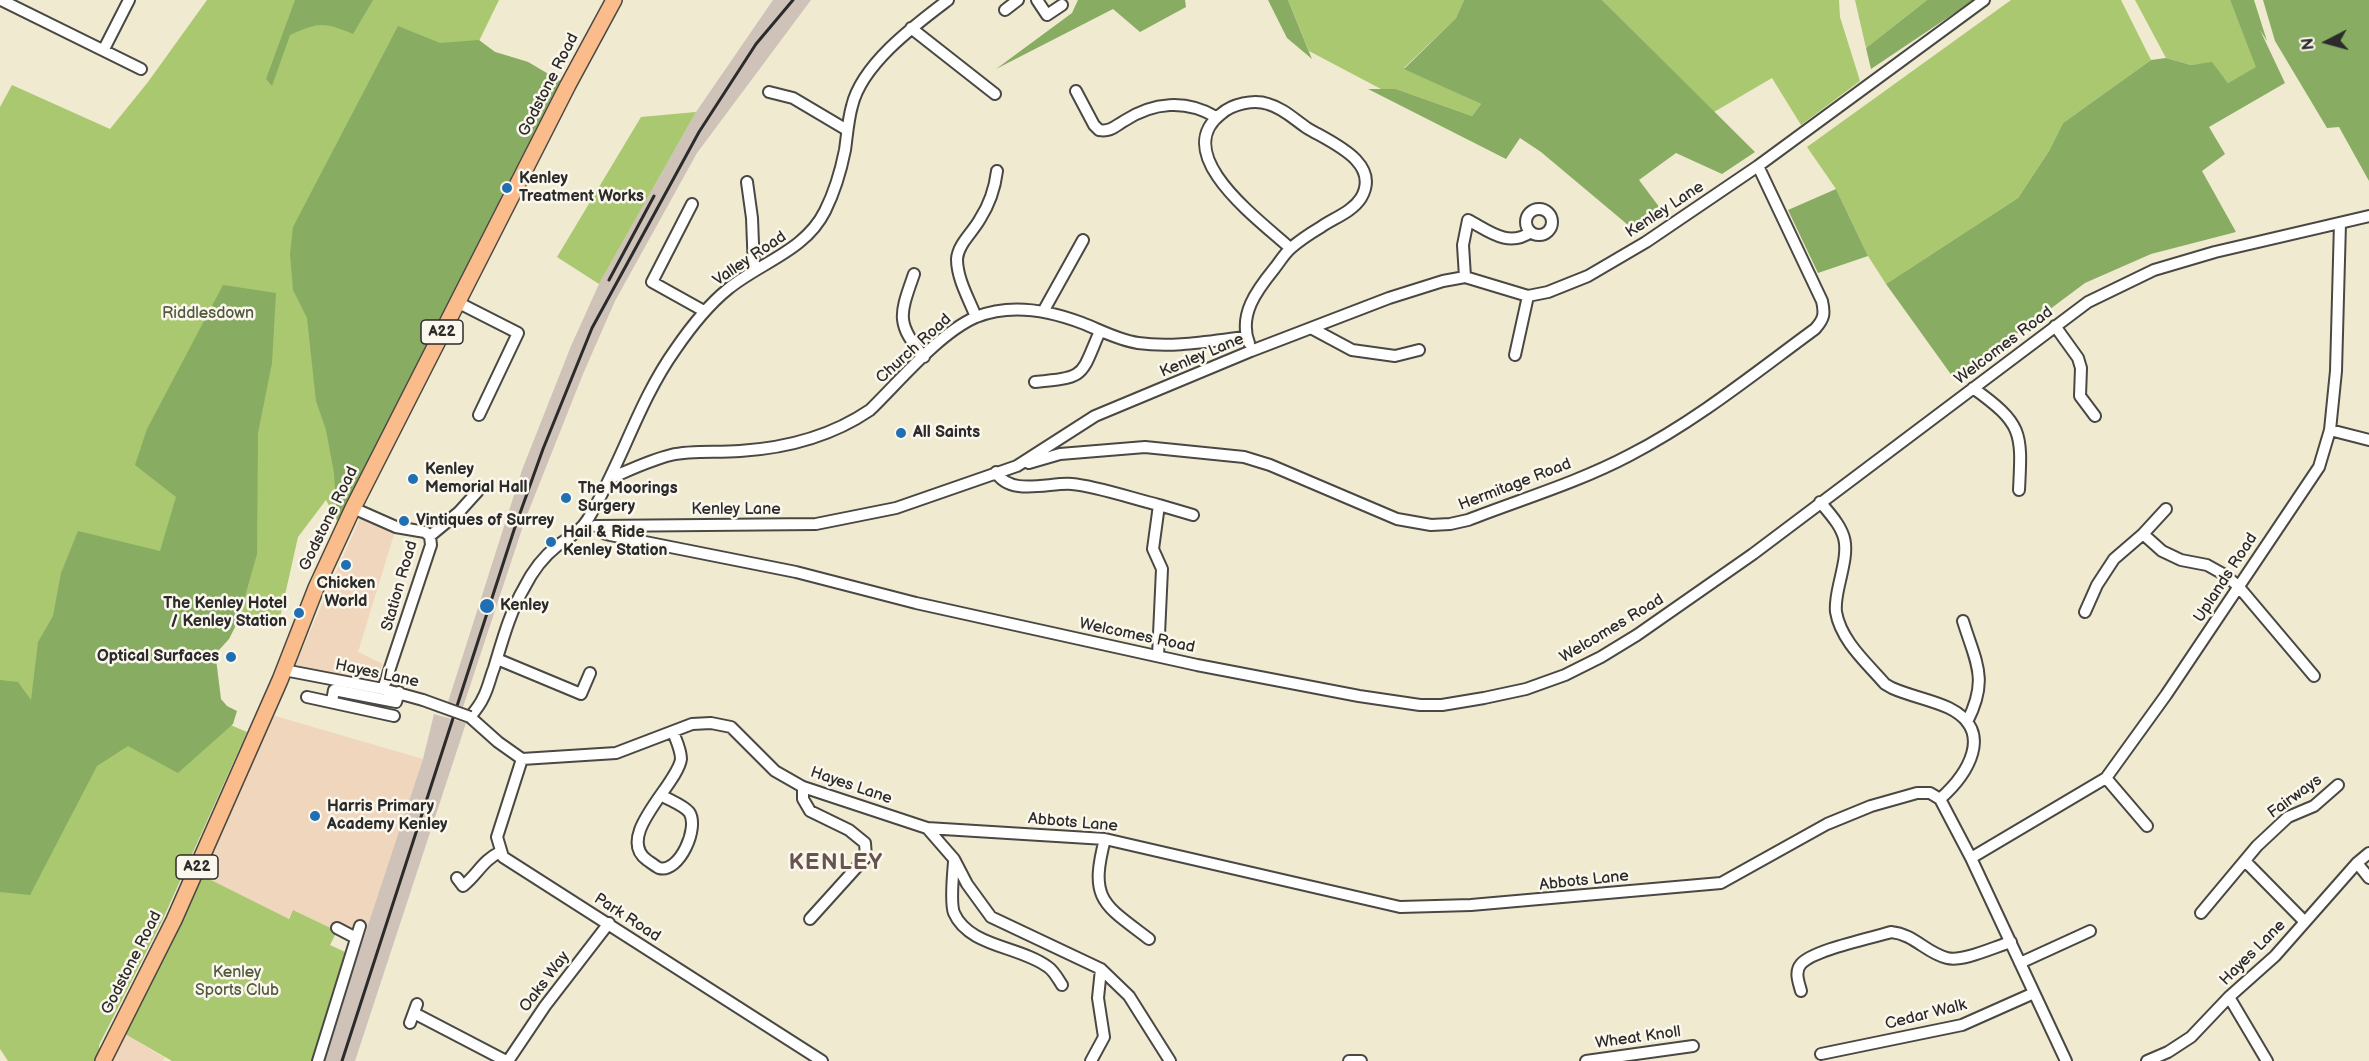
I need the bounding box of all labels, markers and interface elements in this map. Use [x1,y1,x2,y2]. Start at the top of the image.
north arrow [2297,12,2357,72]
street label: Godstone Road [515,30,583,140]
text: N [2299,37,2319,51]
place label: Kenley Treatment Works [519,169,644,207]
street label: Kenley Lane [1622,178,1708,242]
marker: Kenley Treatment Works [500,181,514,195]
street label: Valley Road [710,227,790,291]
street label: Welcomes Road [1951,303,2057,389]
park label: Riddlesdown [162,304,254,324]
street label: Church Road [872,310,956,388]
road number: A22 [421,320,463,344]
street label: Kenley Lane [1157,330,1247,382]
place label: All Saints [913,423,980,443]
marker: All Saints [894,426,908,440]
street label: Hermitage Road [1456,455,1574,515]
place label: Kenley Memorial Hall [425,460,528,498]
street label: Godstone Road [296,464,362,574]
marker: Kenley Memorial Hall [406,472,420,486]
place label: The Moorings Surgery [578,479,678,517]
marker: The Moorings Surgery [559,491,573,505]
street label: Kenley Lane [691,500,781,520]
place label: Vintiques of Surrey [416,511,554,531]
marker: Vintiques of Surrey [397,514,411,528]
place label: Hail & Ride Kenley Station [563,523,668,561]
street label: Uplands Road [2190,530,2262,626]
marker: Hail & Ride Kenley Station [544,535,558,549]
street label: Station Road [378,539,422,633]
marker: Chicken World [339,558,353,572]
place label: Chicken World [317,574,375,612]
street label: Welcomes Road [1557,590,1667,668]
place label: The Kenley Hotel / Kenley Station [163,594,287,632]
place label: Kenley [500,596,549,616]
marker: Kenley [478,597,496,615]
marker: The Kenley Hotel / Kenley Station [292,606,306,620]
street label: Welcomes Road [1077,614,1197,658]
place label: Optical Surfaces [97,647,219,667]
marker: Optical Surfaces [224,650,238,664]
street label: Hayes Lane [333,656,421,692]
street label: Hayes Lane [808,763,894,809]
street label: Fairways [2264,771,2326,823]
place label: Harris Primary Academy Kenley [327,797,447,835]
marker: Harris Primary Academy Kenley [308,809,322,823]
street label: Abbots Lane [1027,810,1119,836]
district label: KENLEY [789,850,883,876]
road number: A22 [176,855,218,879]
street label: Abbots Lane [1538,867,1630,895]
street label: Park Road [590,889,664,947]
street label: Godstone Road [98,908,166,1018]
street label: Hayes Lane [2216,916,2290,990]
street label: Oaks Way [516,948,574,1016]
park label: Kenley Sports Club [195,963,279,1001]
street label: Cedar Walk [1883,996,1969,1034]
street label: Wheat Knoll [1594,1022,1682,1054]

